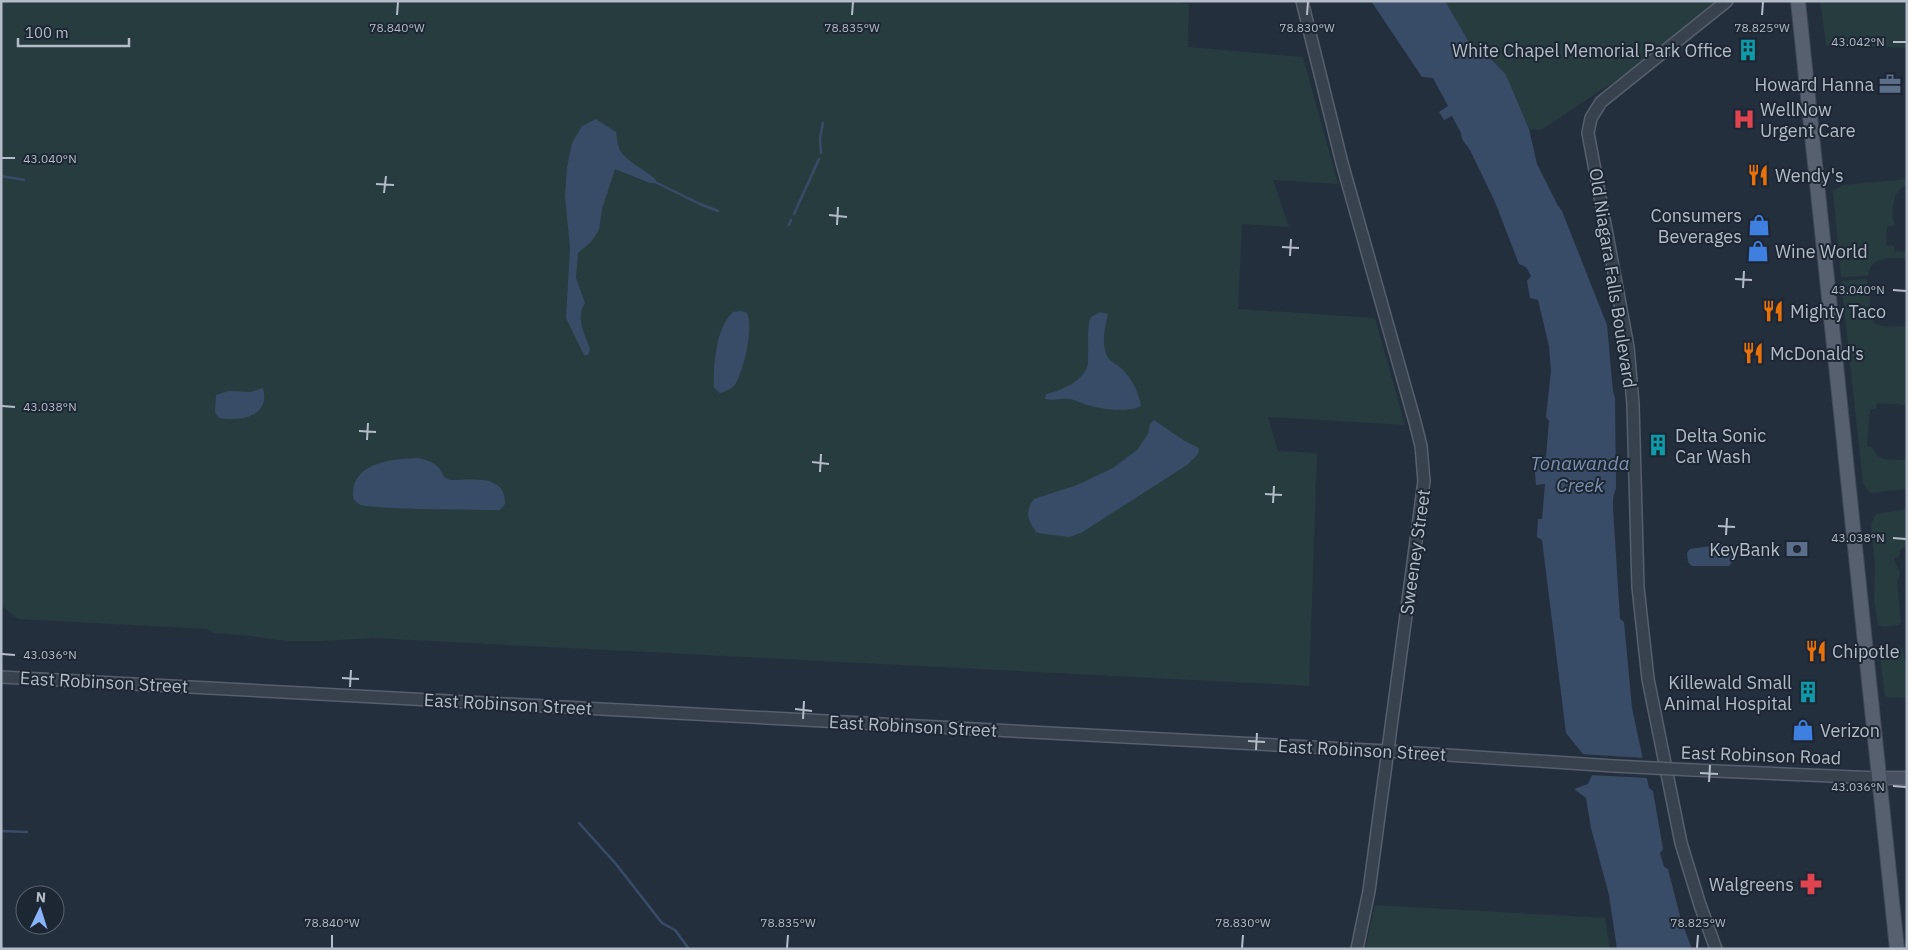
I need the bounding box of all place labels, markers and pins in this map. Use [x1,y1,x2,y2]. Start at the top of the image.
building icon: White Chapel Memorial Park Office [1735,37,1761,63]
place label: White Chapel Memorial Park Office [1452,39,1732,62]
office icon: Howard Hanna [1877,71,1903,97]
place label: Howard Hanna [1754,73,1874,96]
place label: WellNow Urgent Care [1760,98,1856,142]
hospital icon: WellNow Urgent Care [1731,106,1757,132]
restaurant icon: Wendy's [1745,162,1771,188]
place label: Wendy's [1775,164,1844,187]
place label: Consumers Beverages [1651,204,1742,248]
shop icon: Consumers Beverages [1746,212,1772,238]
shop icon: Wine World [1745,238,1771,264]
place label: Wine World [1775,240,1868,263]
restaurant icon: Mighty Taco [1760,298,1786,324]
place label: Mighty Taco [1790,300,1886,323]
restaurant icon: McDonald's [1740,340,1766,366]
place label: McDonald's [1770,342,1864,365]
place label: Delta Sonic Car Wash [1675,424,1766,468]
building icon: Delta Sonic Car Wash [1645,432,1671,458]
bank icon: KeyBank [1784,536,1810,562]
place label: KeyBank [1709,538,1781,561]
restaurant icon: Chipotle [1803,638,1829,664]
place label: Chipotle [1832,640,1900,663]
place label: Killewald Small Animal Hospital [1664,671,1792,715]
building icon: Killewald Small Animal Hospital [1795,679,1821,705]
shop icon: Verizon [1790,717,1816,743]
place label: Verizon [1820,719,1880,742]
pharmacy icon: Walgreens [1798,871,1824,897]
place label: Walgreens [1709,873,1794,896]

